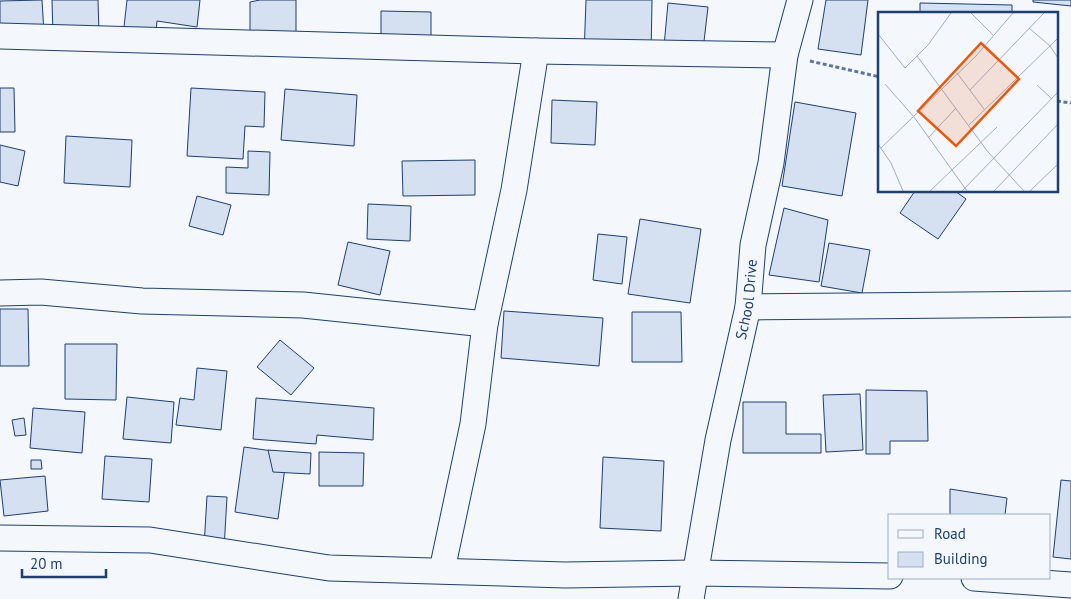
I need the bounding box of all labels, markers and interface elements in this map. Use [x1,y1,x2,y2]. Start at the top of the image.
inset map [878,12,1058,192]
street label: School Drive [731,258,761,341]
legend [888,514,1051,579]
text: Road [934,524,966,543]
scale bar [22,546,106,578]
text: Building [934,549,988,568]
text: 20 m [30,554,63,573]

